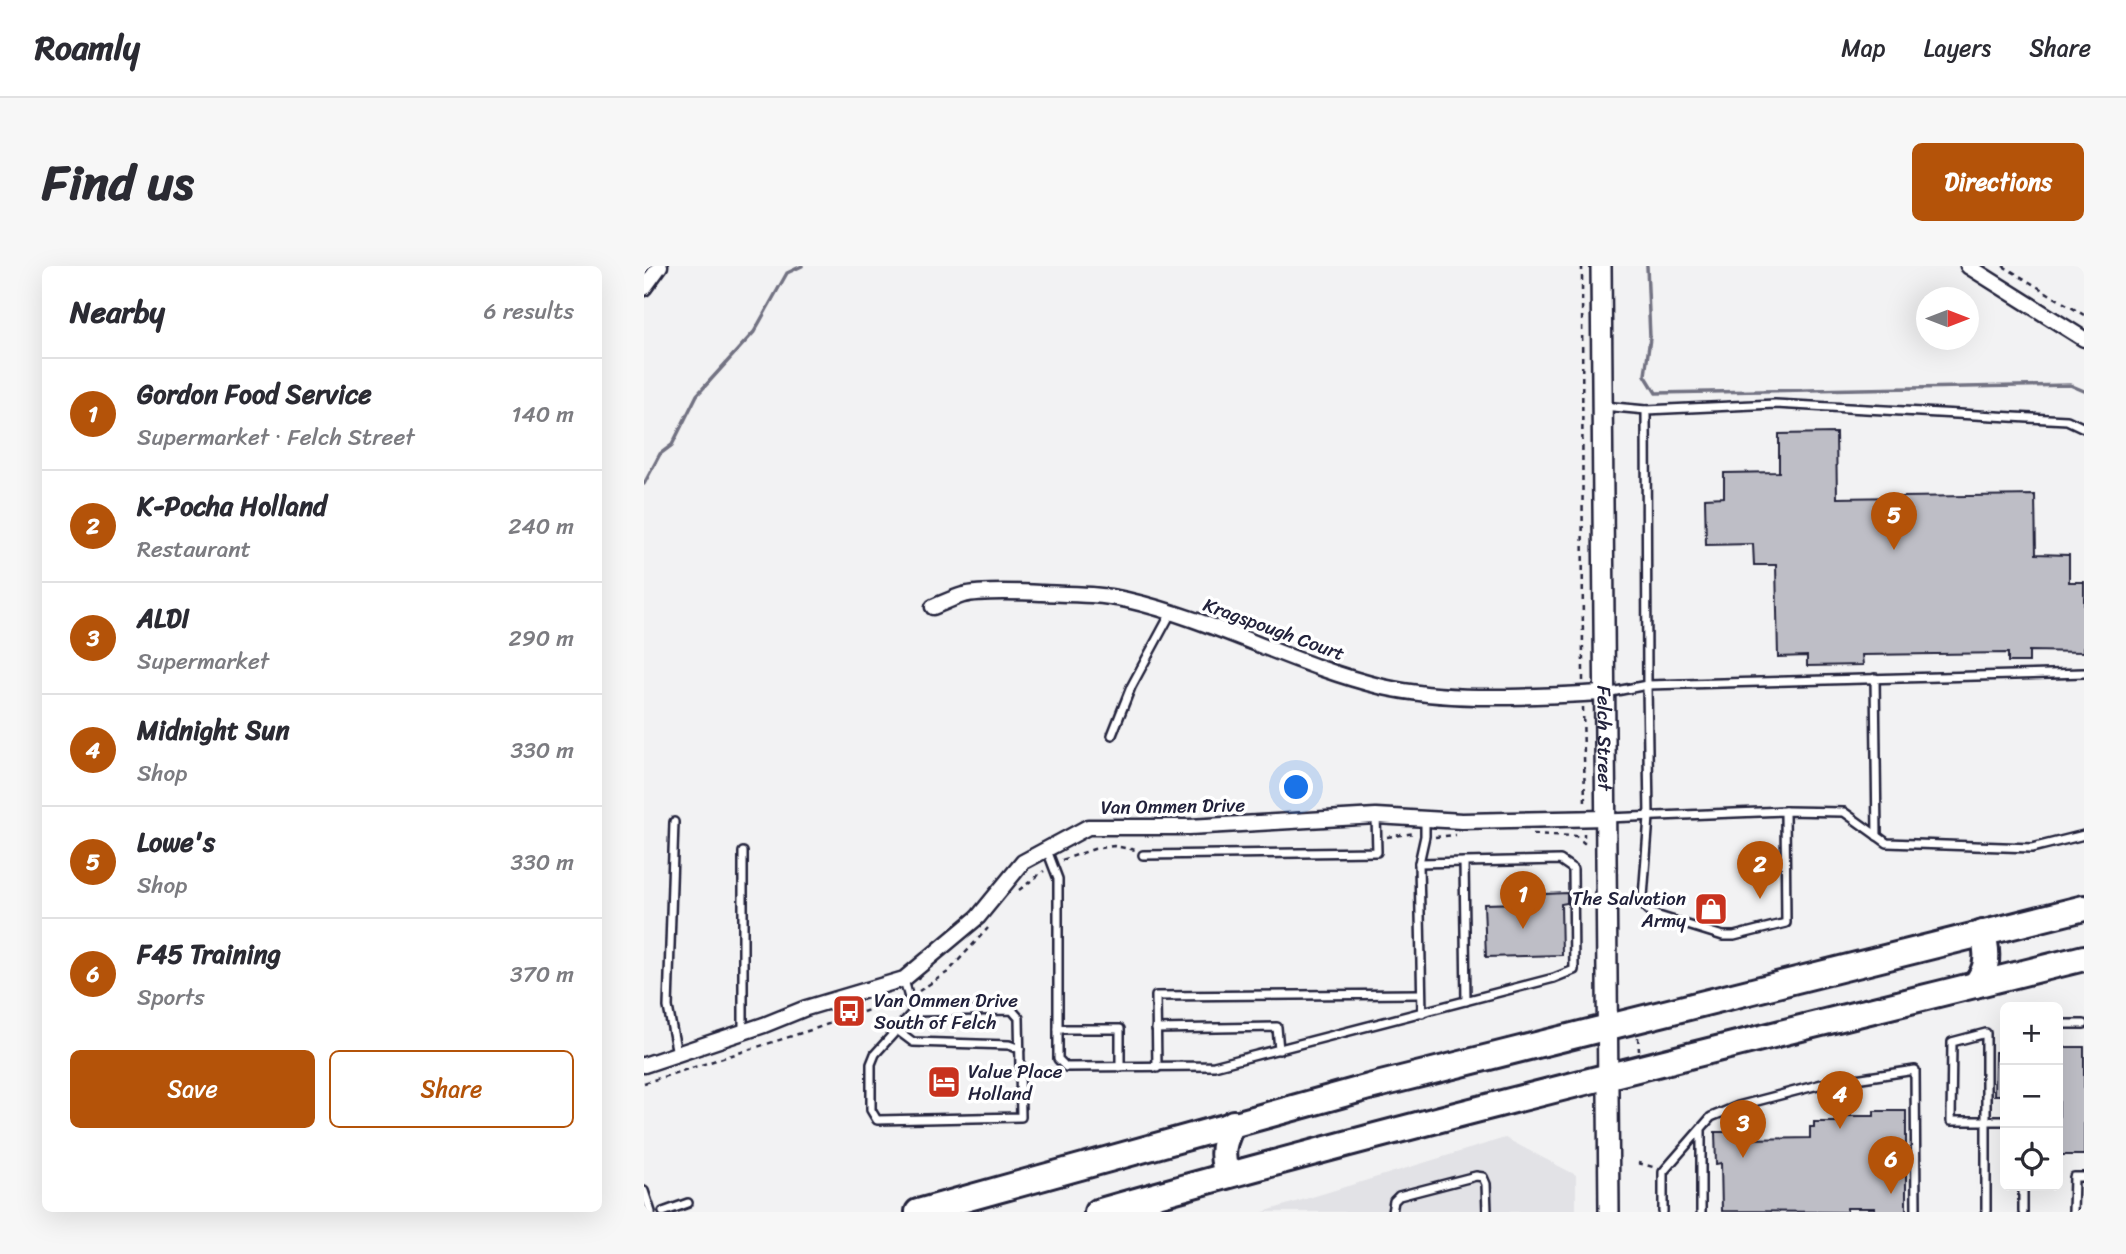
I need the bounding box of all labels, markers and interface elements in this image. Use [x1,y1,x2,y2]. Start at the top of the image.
text: Roamly [35,19,140,77]
text: Map [1841,27,1886,69]
text: Layers [1924,27,1991,69]
text: Share [2029,27,2091,69]
text: Find us [42,139,194,226]
button: Directions [1912,143,2084,221]
text: Nearby [70,285,165,339]
north arrow [1916,287,1979,350]
text: 6 results [484,291,574,332]
text: Gordon Food Service [137,371,372,417]
text: 1 [88,394,98,435]
text: 140 m [512,394,574,435]
text: Supermarket · Felch Street [137,417,415,458]
text: K-Pocha Holland [137,483,327,529]
pin: 5 [1871,492,1917,550]
text: 2 [86,506,100,547]
text: 240 m [508,506,574,547]
text: Restaurant [137,529,251,570]
street label: Kragspough Court [1199,588,1349,670]
text: ALDI [137,595,190,641]
text: 3 [87,618,99,659]
text: 290 m [508,618,574,659]
text: Supermarket [137,641,269,682]
street label: Felch Street [1588,685,1622,792]
text: Midnight Sun [137,707,290,753]
text: 4 [86,730,100,771]
text: 330 m [511,730,574,771]
text: Shop [137,753,187,794]
your location [1279,770,1313,804]
street label: Van Ommen Drive [1101,788,1246,824]
text: Lowe's [137,819,215,865]
pin: 2 [1737,841,1783,899]
text: 5 [86,842,100,883]
text: 330 m [511,842,574,883]
text: Shop [137,865,187,906]
pin: 1 [1500,871,1546,929]
place label: The Salvation Army [1572,882,1686,937]
shop icon: The Salvation Army [1692,890,1730,928]
text: F45 Training [137,931,281,977]
text: 6 [86,954,100,995]
text: 370 m [510,954,574,995]
text: Sports [137,977,205,1018]
place label: Van Ommen Drive South of Felch [874,984,1018,1039]
bus stop icon: Van Ommen Drive South of Felch [830,992,868,1030]
map controls [2000,1002,2063,1191]
button: + [2000,1002,2063,1065]
button: Save [70,1050,315,1128]
button: Share [329,1050,574,1128]
place label: Value Place Holland [968,1055,1063,1110]
hotel icon: Value Place Holland [925,1063,963,1101]
button: − [2000,1065,2063,1128]
pin: 4 [1817,1071,1863,1129]
pin: 3 [1720,1100,1766,1158]
button: locate [2000,1128,2063,1191]
pin: 6 [1868,1136,1914,1194]

